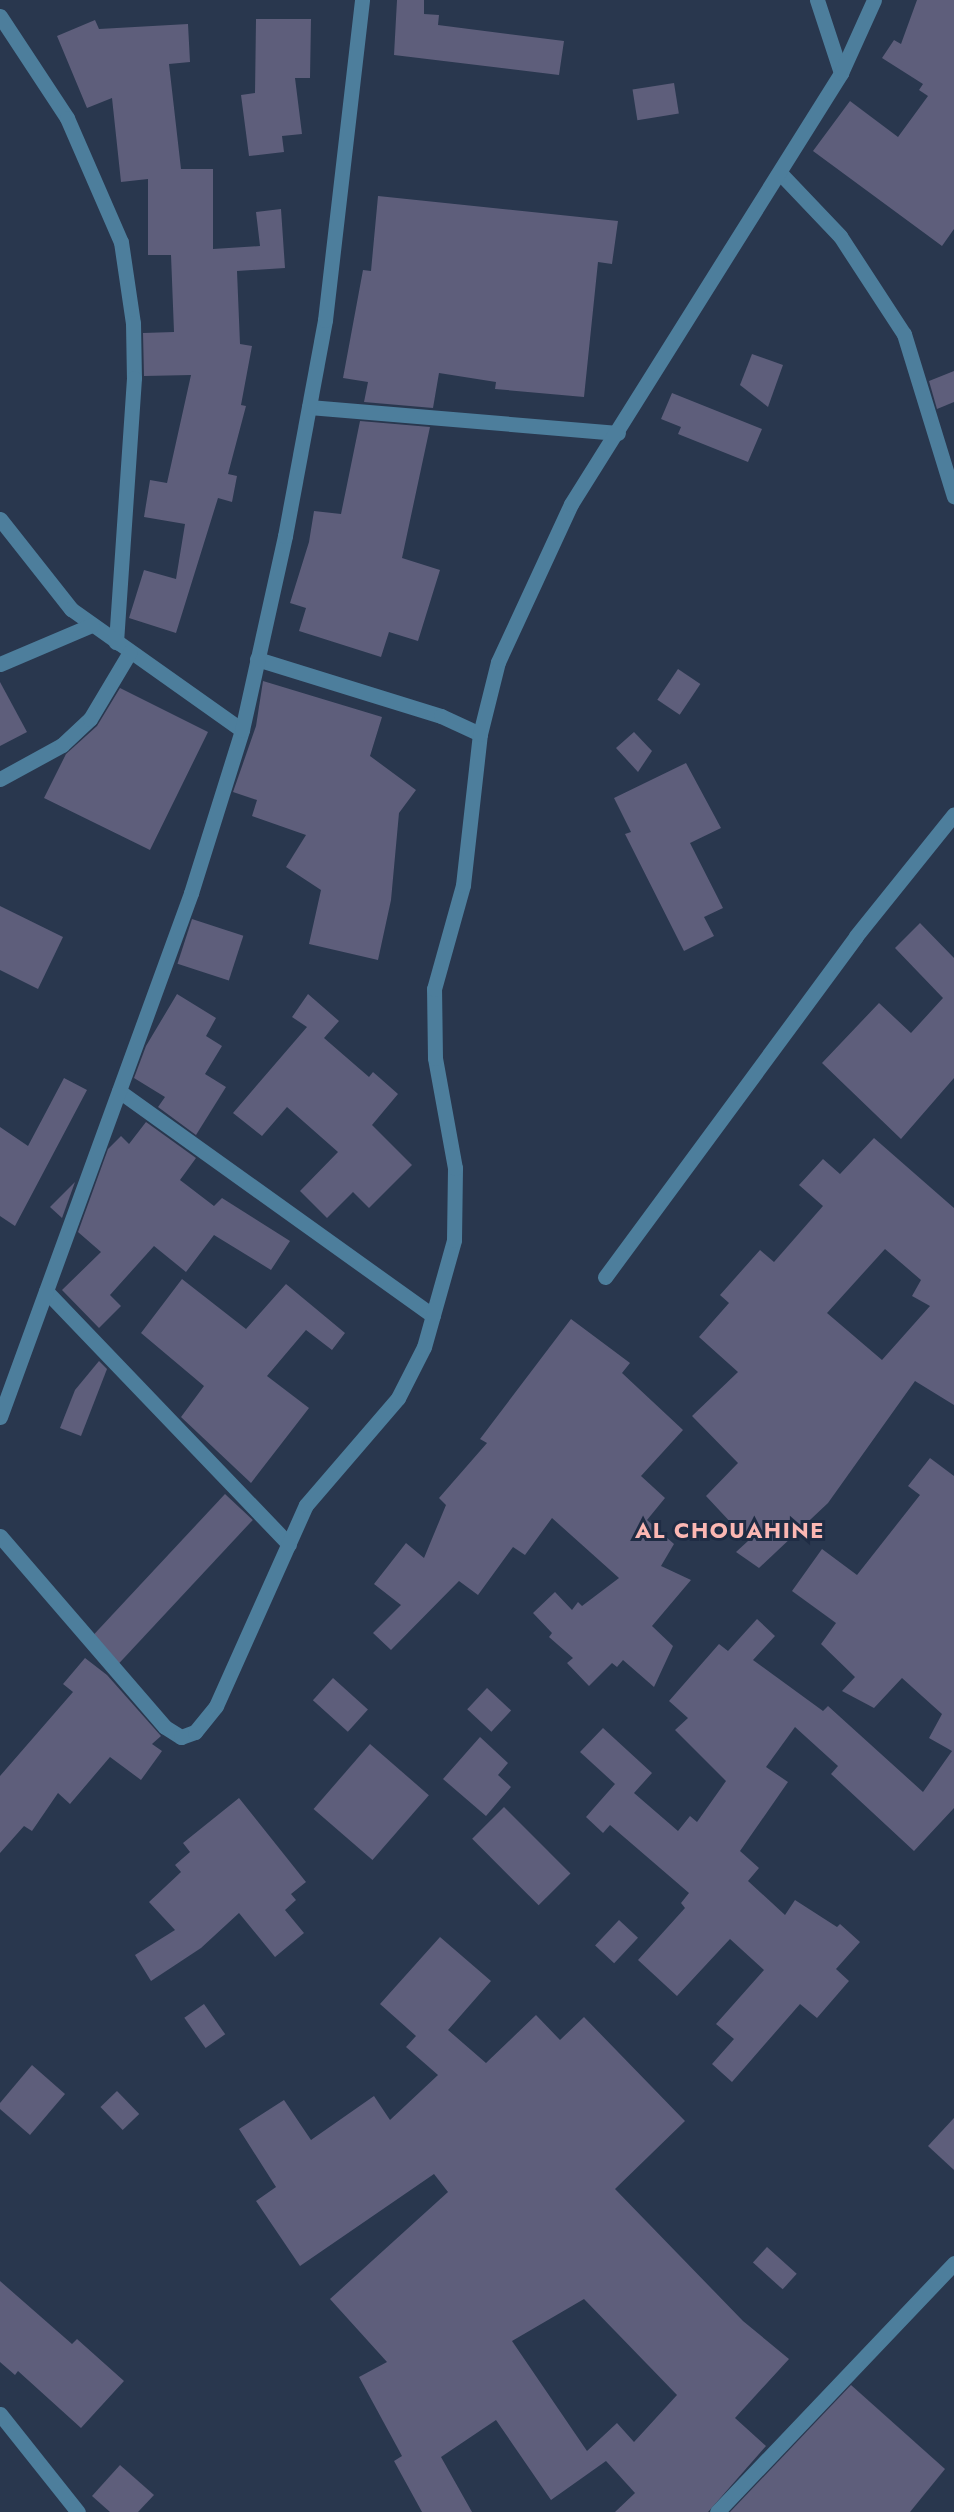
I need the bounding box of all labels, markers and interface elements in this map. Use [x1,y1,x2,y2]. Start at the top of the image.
district label: AL CHOUAHINE [635,1518,825,1544]

